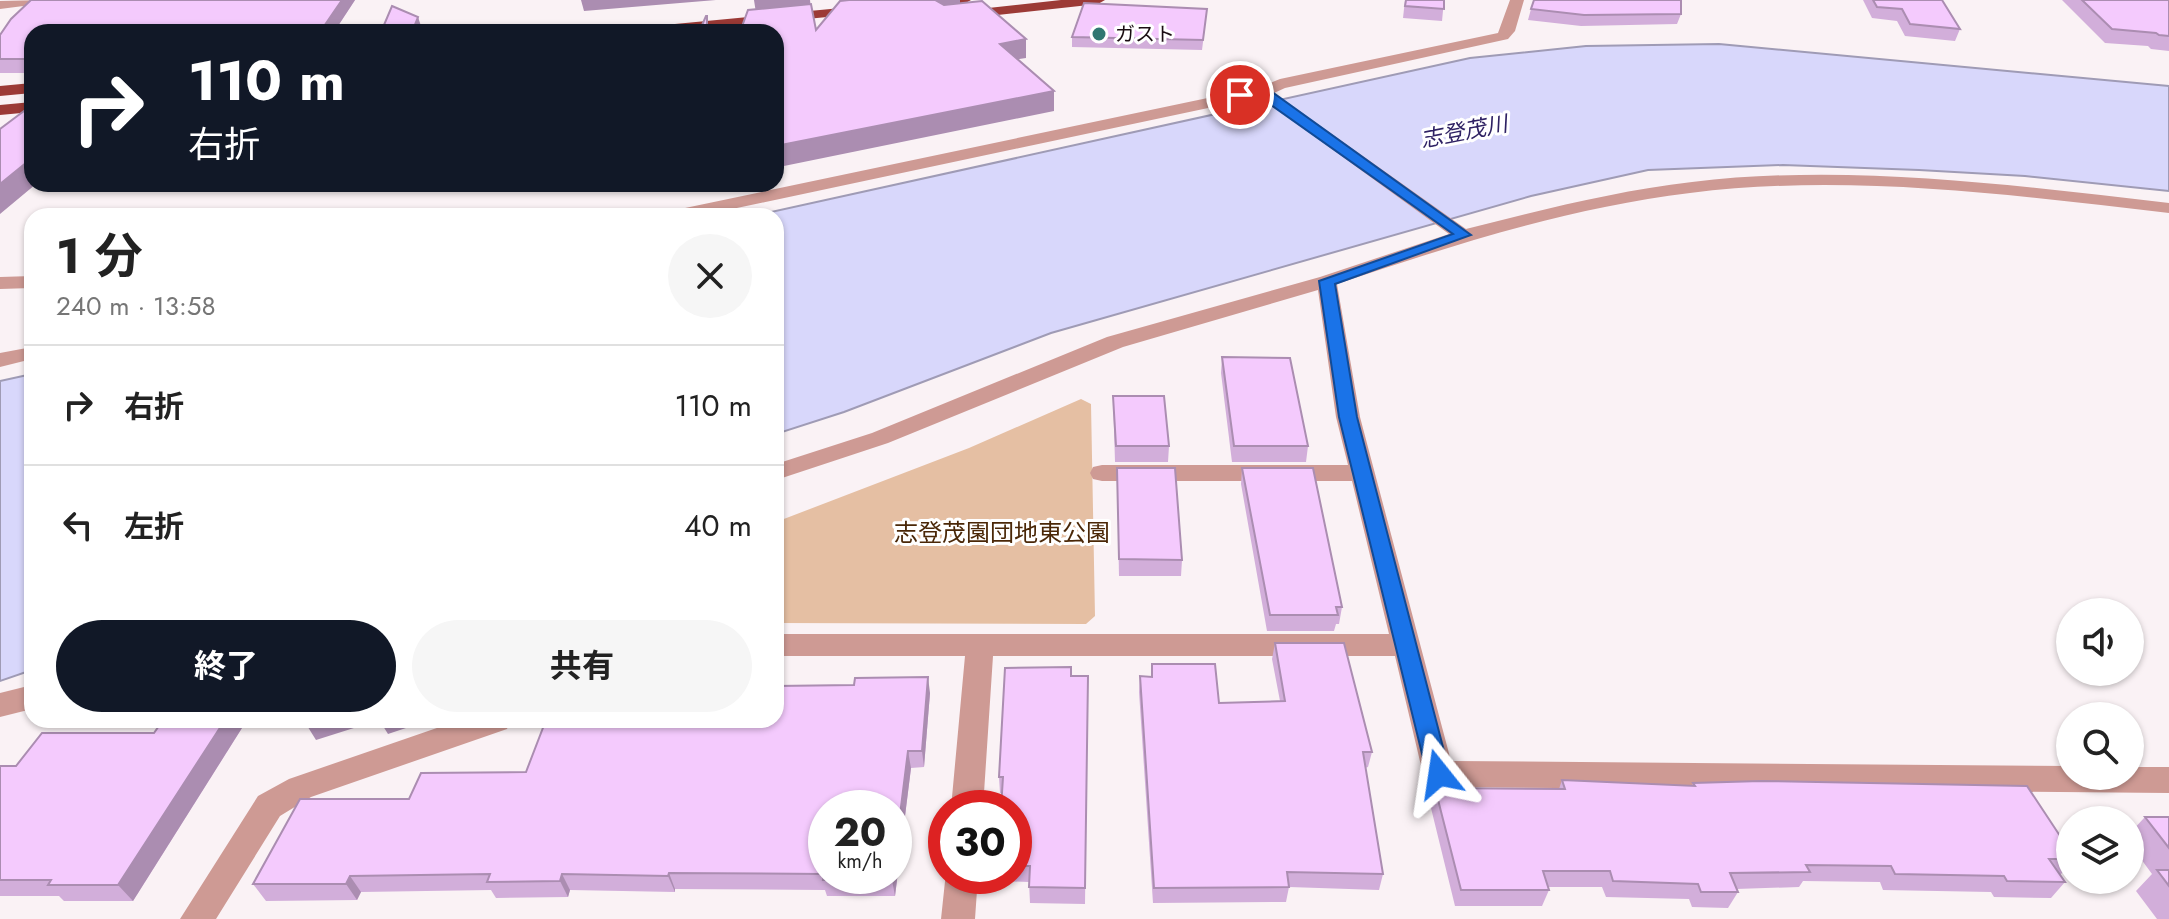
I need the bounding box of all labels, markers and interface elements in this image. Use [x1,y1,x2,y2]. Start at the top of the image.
place label: ガスト [1115,20,1175,49]
marker: ガスト [1090,25,1108,43]
text: 110 m [188,40,345,121]
icon: right [56,56,160,160]
pin [1206,61,1274,129]
icon: arrive [1218,73,1262,117]
water label: 志登茂川 [1418,107,1512,155]
text: 右折 [188,118,260,170]
text: 1 分 [56,222,143,291]
button: close [668,234,752,318]
text: 240 m · 13:58 [56,287,216,325]
icon: right [56,383,100,427]
text: 110 m [675,384,752,427]
text: 右折 [124,385,184,428]
icon: left [56,503,100,547]
text: 40 m [684,504,752,547]
text: 左折 [124,505,184,548]
park label: 志登茂園団地東公園 [894,515,1110,550]
map controls [2056,598,2144,894]
button: sound [2056,598,2144,686]
button: 終了 [56,620,396,712]
button: 共有 [412,620,752,712]
button: search [2056,702,2144,790]
position arrow [1397,732,1481,816]
speed limit sign: 30 [928,790,1032,894]
text: 20 [834,803,886,861]
button: layers [2056,806,2144,894]
text: km/h [837,847,883,876]

